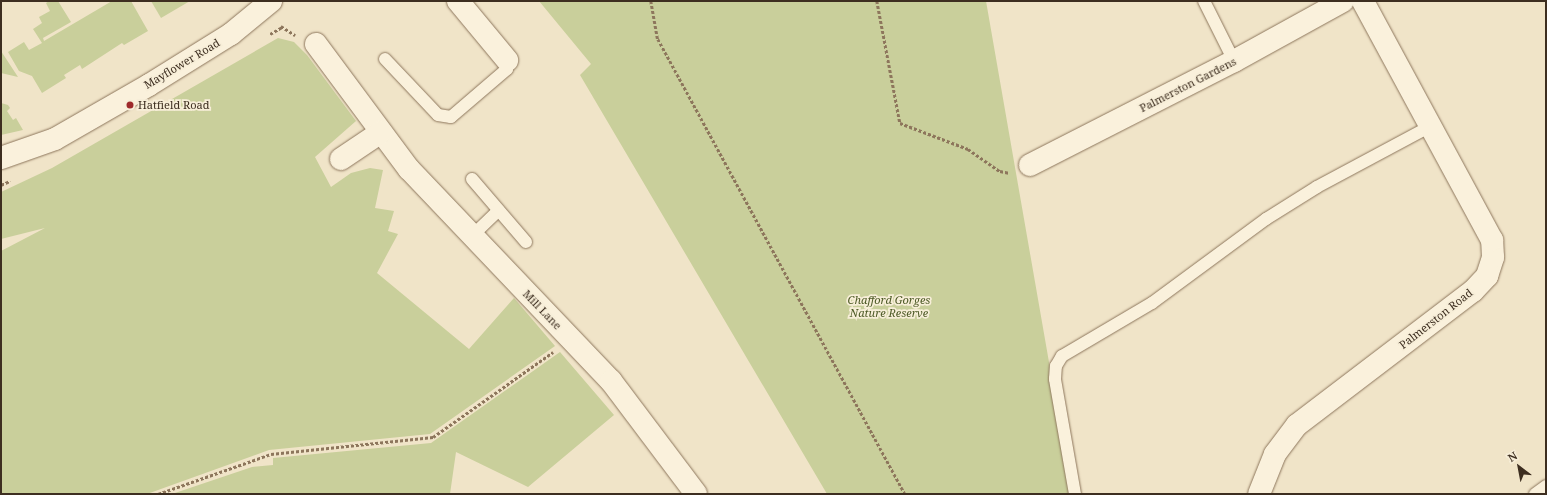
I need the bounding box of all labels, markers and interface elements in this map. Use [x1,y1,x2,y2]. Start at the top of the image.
street label: Mayflower Road [142,36,222,92]
street label: Palmerston Gardens [1137,55,1239,115]
place label: Hatfield Road [138,98,209,112]
marker: Hatfield Road [125,100,135,110]
street label: Palmerston Road [1397,286,1475,352]
street label: Mill Lane [520,288,564,332]
park label: Chafford Gorges Nature Reserve [848,294,930,320]
north arrow [1499,447,1539,487]
text: N [1505,448,1520,465]

